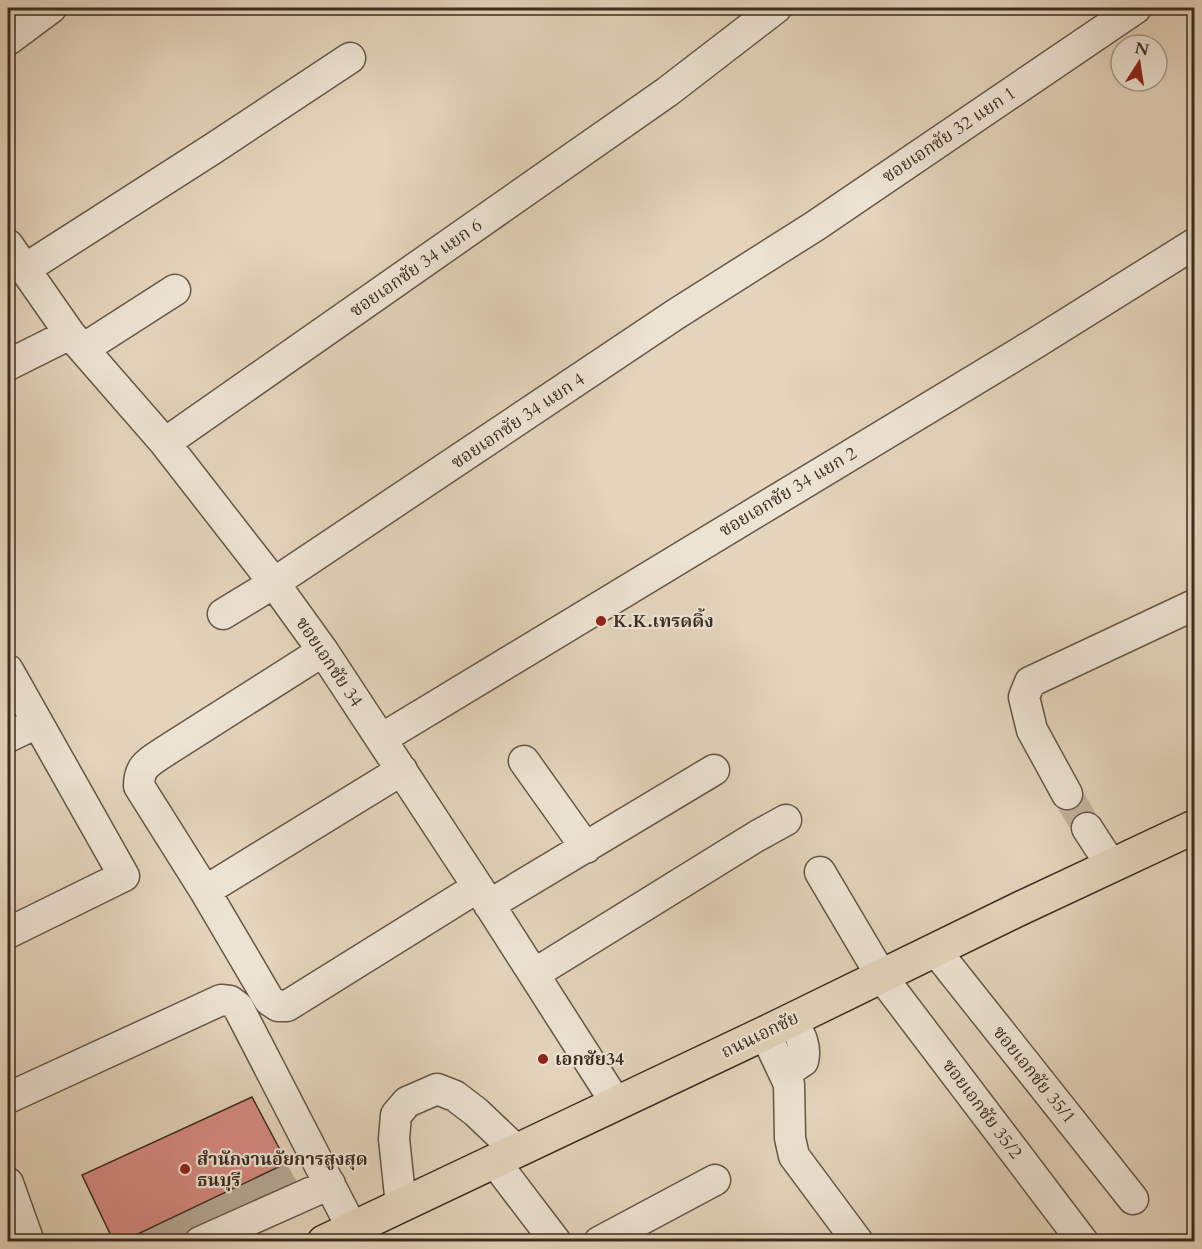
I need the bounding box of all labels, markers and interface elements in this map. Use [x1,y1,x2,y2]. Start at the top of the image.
north arrow [1109,33,1169,93]
text: N [1133,37,1151,62]
street label: ซอยเอกชัย 32 แยก 1 [877,81,1021,189]
street label: ซอยเอกชัย 34 แยก 6 [345,213,487,323]
street label: ซอยเอกชัย 34 แยก 4 [446,367,590,475]
street label: ซอยเอกชัย 34 แยก 2 [714,441,862,543]
place label: K.K.เทรดดิ้ง [613,608,714,634]
street label: ซอยเอกชัย 34 [290,612,368,712]
marker: K.K.เทรดดิ้ง [594,614,608,628]
street label: ถนนเอกชัย [717,1005,803,1065]
street label: ซอยเอกชัย 35/1 [987,1021,1081,1129]
place label: เอกชัย34 [555,1047,624,1072]
marker: เอกชัย34 [536,1052,550,1066]
street label: ซอยเอกชัย 35/2 [936,1054,1028,1164]
place label: สำนักงานอัยการสูงสุด ธนบุรี [197,1147,368,1193]
marker: สำนักงานอัยการสูงสุด ธนบุรี [178,1162,192,1176]

